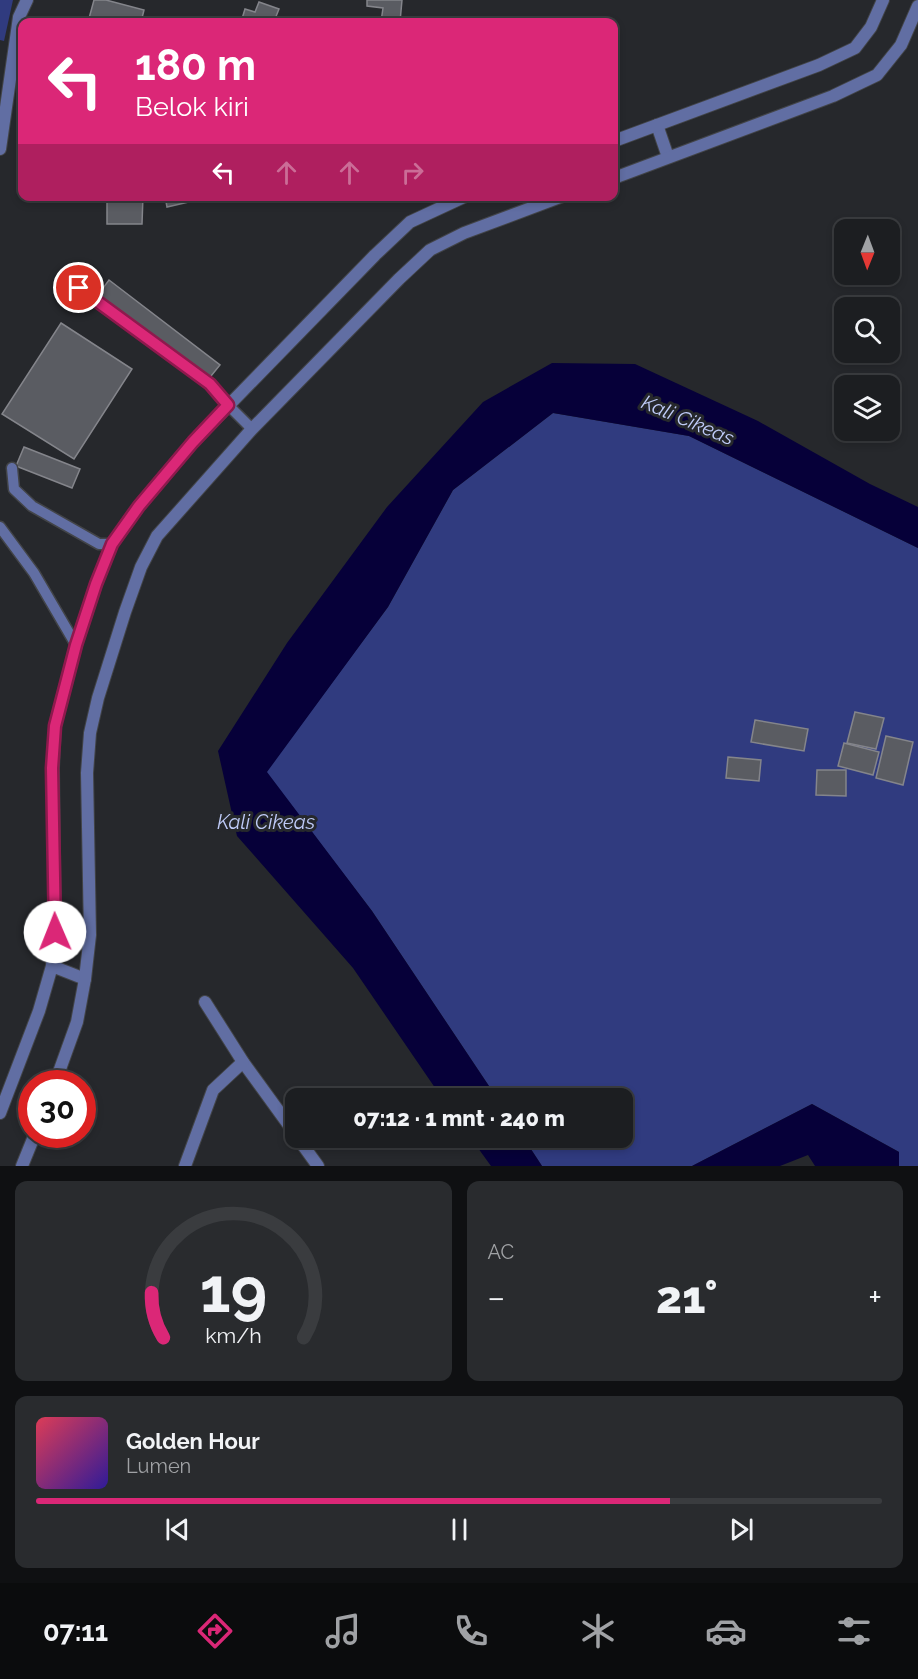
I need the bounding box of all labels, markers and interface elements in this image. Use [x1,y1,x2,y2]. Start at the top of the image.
text: 180 m [135,41,256,90]
icon: left [36,42,114,120]
text: Belok kiri [135,91,249,122]
icon: left [207,156,240,189]
icon: ahead [270,156,303,189]
icon: ahead [333,156,366,189]
icon: right [396,156,429,189]
north arrow [834,219,900,285]
map controls [834,219,900,441]
pin [53,262,104,313]
icon: arrive [62,271,95,304]
button: search [834,297,900,363]
button: layers [834,375,900,441]
water label: Kali Cikeas [638,390,738,450]
water label: Kali Cikeas [217,810,316,834]
position arrow [23,900,87,964]
speed limit sign: 30 [18,1070,96,1148]
text: 07:12 · 1 mnt · 240 m [353,1105,565,1131]
text: AC [488,1240,514,1264]
text: 19 [199,1253,267,1327]
text: 21° [656,1271,718,1324]
text: − [488,1278,505,1317]
text: + [868,1278,882,1317]
text: km/h [205,1323,262,1348]
text: Golden Hour [126,1428,260,1454]
text: Lumen [126,1454,191,1478]
icon: previous [161,1513,194,1546]
icon: pause [443,1513,476,1546]
icon: next [725,1513,758,1546]
icon: directions [194,1610,236,1652]
icon: music [322,1610,364,1652]
icon: phone [450,1610,492,1652]
icon: climate [577,1610,619,1652]
icon: car [705,1610,747,1652]
icon: filters [833,1610,875,1652]
text: 07:11 [43,1616,108,1647]

